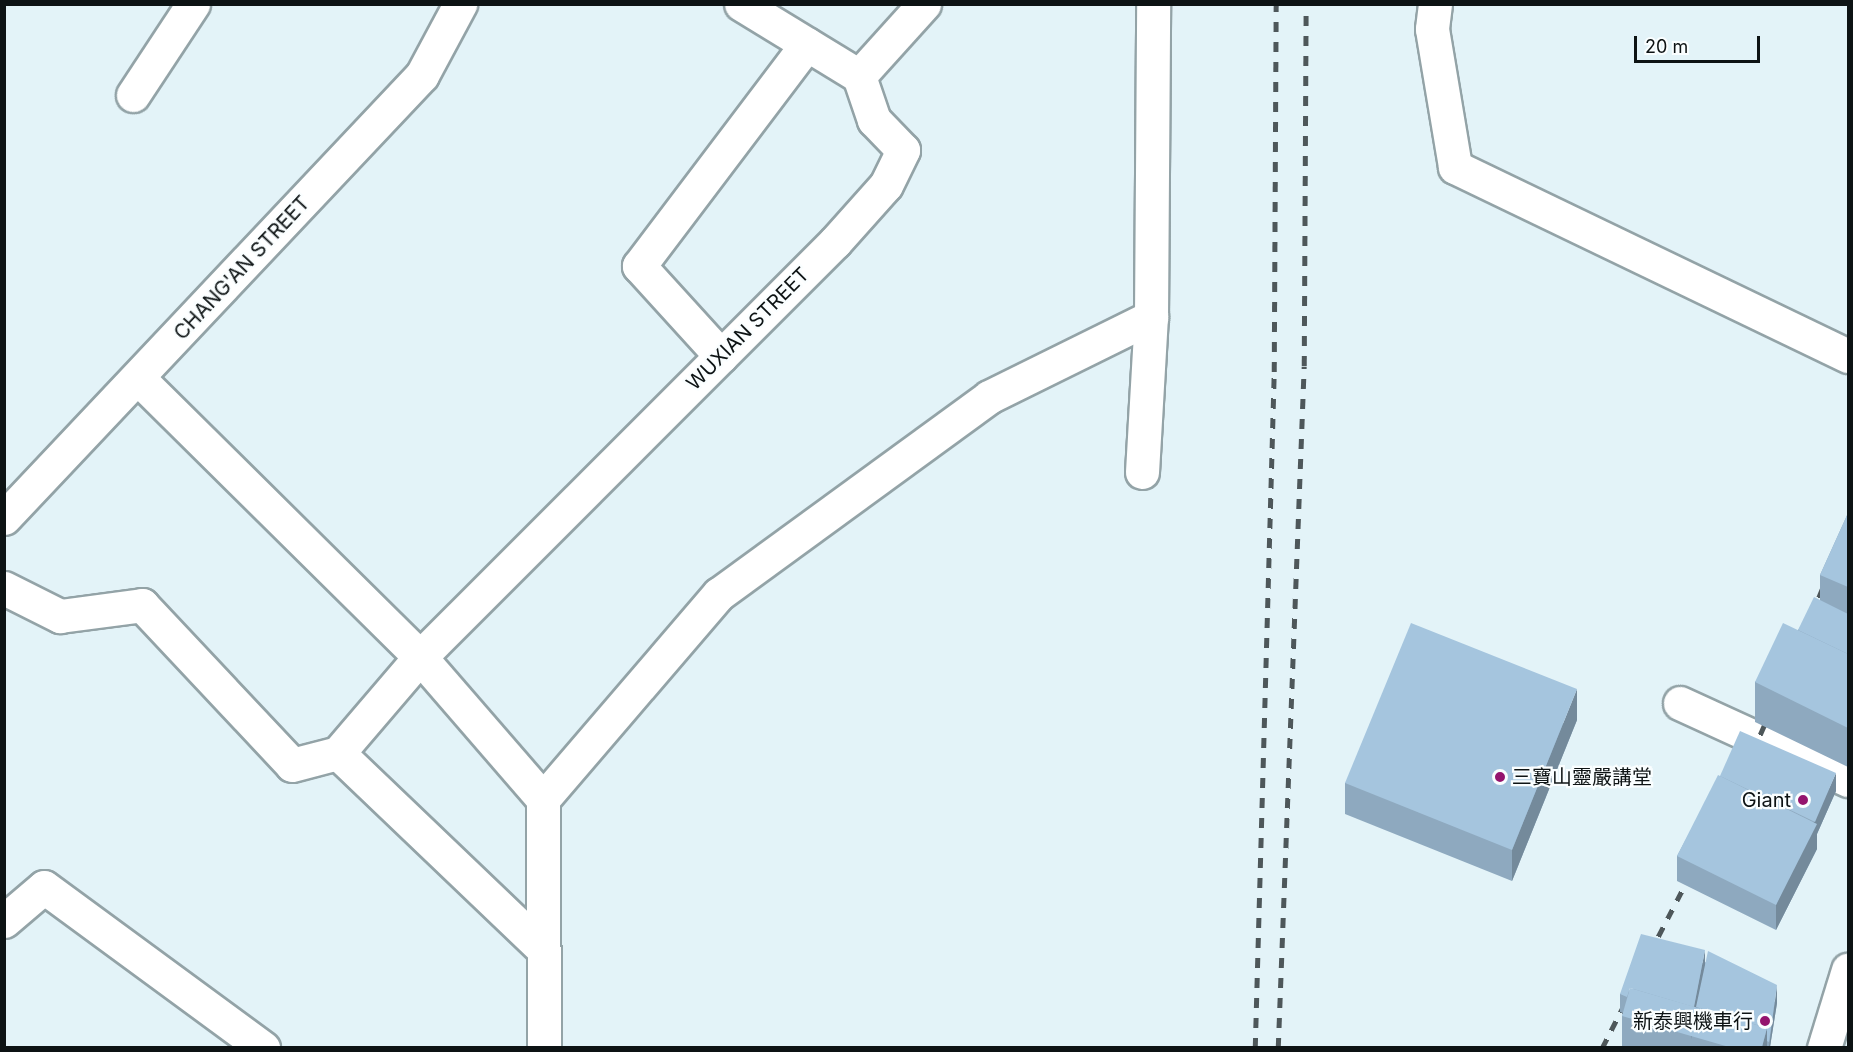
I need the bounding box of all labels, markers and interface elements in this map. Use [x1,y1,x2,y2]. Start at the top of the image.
scale bar [1637,24,1763,62]
text: 20 m [1645,36,1688,57]
street label: CHANG'AN STREET [169,191,315,345]
street label: WUXIAN STREET [682,263,814,395]
place label: 三寶山靈嚴講堂 [1512,765,1652,789]
marker: 三寶山靈嚴講堂 [1493,770,1507,784]
place label: Giant [1742,788,1791,812]
marker: Giant [1796,793,1810,807]
place label: 新泰興機車行 [1633,1009,1753,1033]
marker: 新泰興機車行 [1758,1014,1772,1028]

